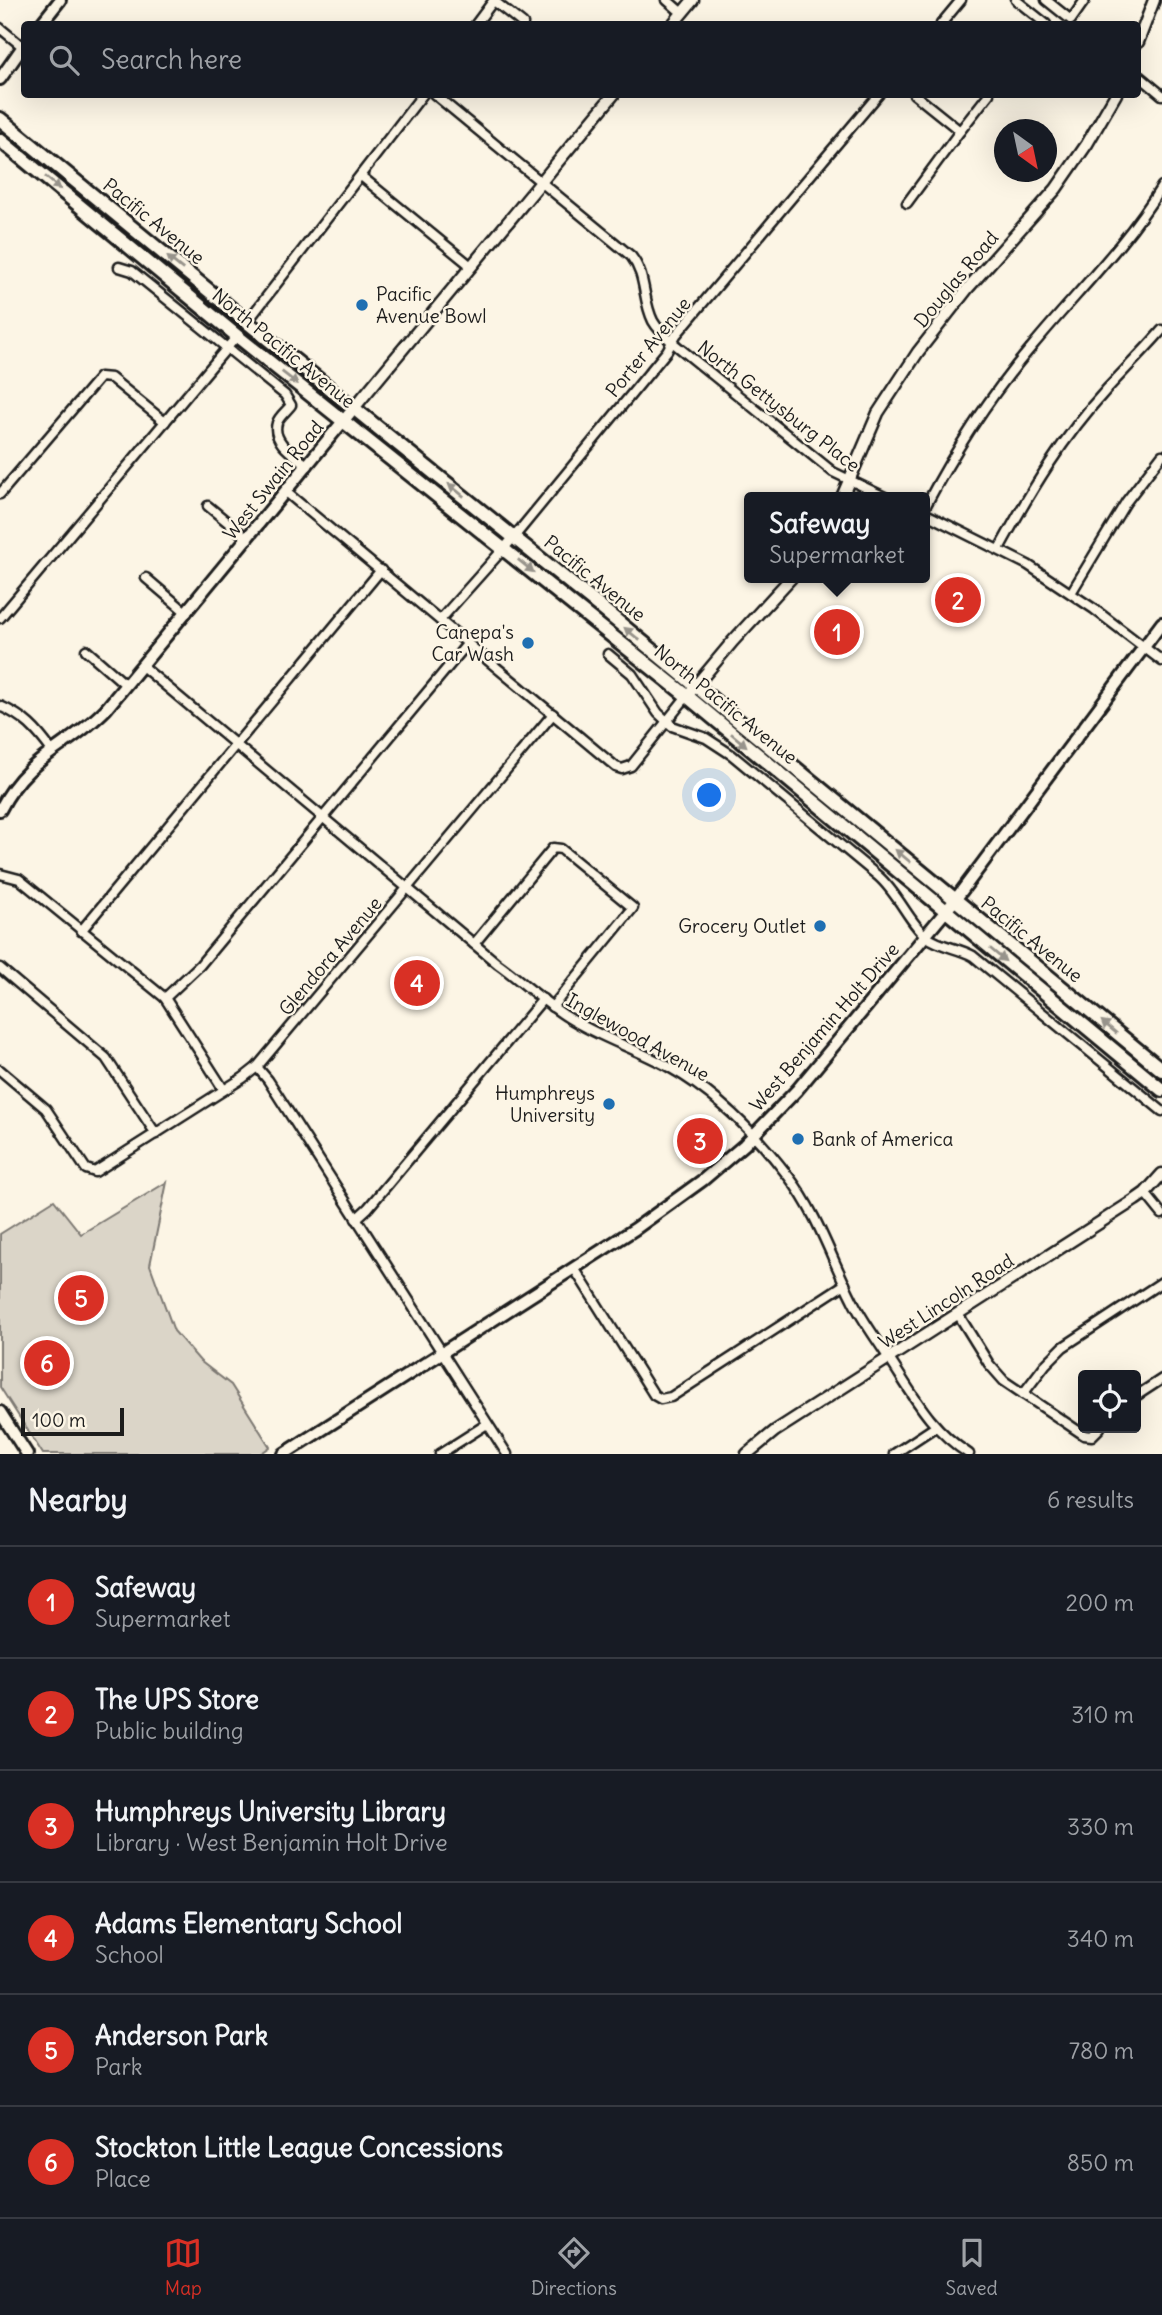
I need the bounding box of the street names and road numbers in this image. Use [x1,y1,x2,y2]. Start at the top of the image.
street label: Pacific Avenue [98,173,210,269]
street label: Douglas Road [909,226,1003,332]
street label: North Pacific Avenue [208,283,360,413]
street label: Porter Avenue [600,292,696,402]
street label: North Gettysburg Place [693,335,865,477]
street label: West Swain Road [217,415,329,545]
street label: Pacific Avenue [539,530,651,626]
street label: North Pacific Avenue [650,639,802,769]
street label: Pacific Avenue [976,891,1088,987]
street label: Glendora Avenue [273,892,387,1020]
street label: West Benjamin Holt Drive [744,938,904,1116]
street label: Inglewood Avenue [562,988,714,1086]
street label: West Lincoln Road [874,1248,1018,1354]

